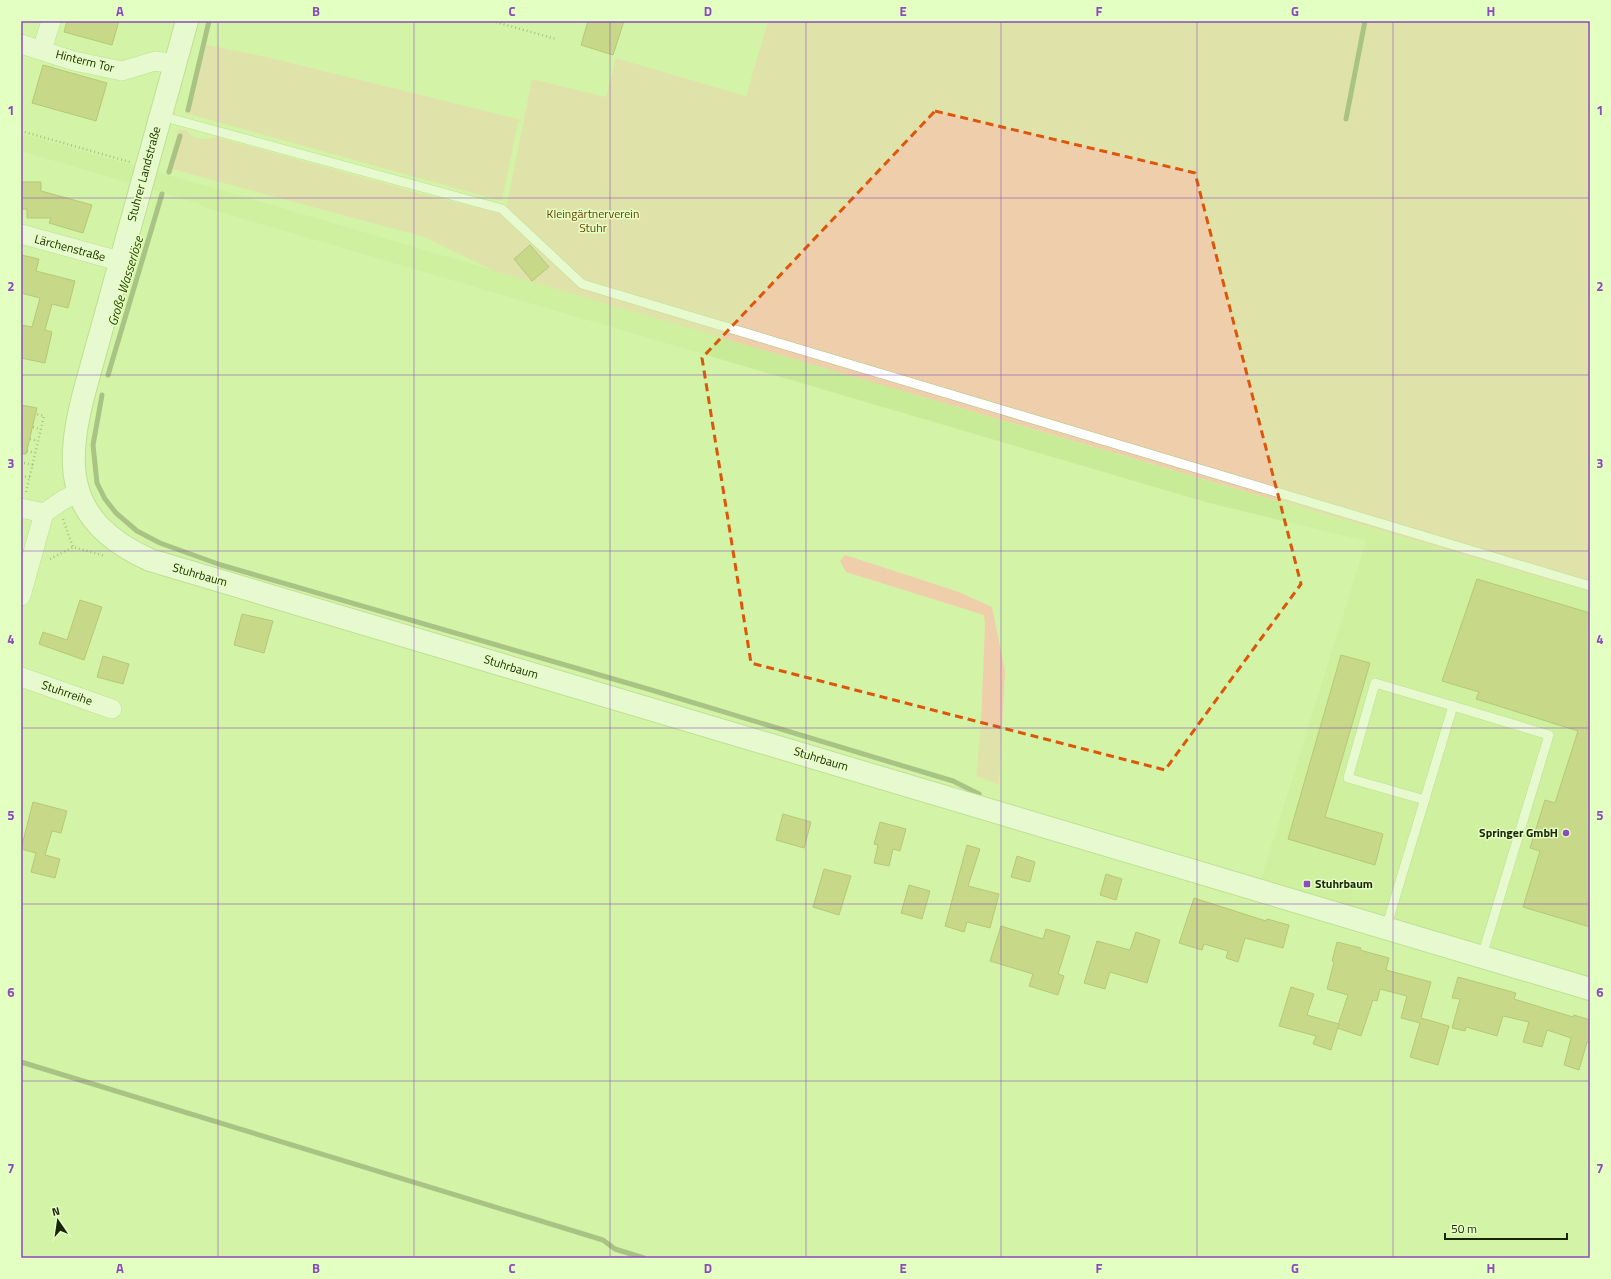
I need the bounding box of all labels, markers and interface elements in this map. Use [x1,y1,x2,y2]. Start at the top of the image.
text: A [116,1,124,21]
text: B [312,1,320,21]
text: C [508,1,516,21]
text: D [704,1,712,21]
text: E [899,1,907,21]
text: F [1096,1,1103,21]
text: G [1291,1,1299,21]
text: H [1487,1,1495,21]
street label: Hinterm Tor [54,44,117,77]
text: 1 [7,100,15,120]
text: 1 [1596,100,1604,120]
street label: Stuhrer Landstraße [122,124,165,224]
park label: Kleingärtnerverein Stuhr [547,204,639,237]
street label: Lärchenstraße [32,229,108,266]
water label: Große Wasserlöse [102,233,148,328]
text: 2 [7,276,15,296]
text: 2 [1596,276,1604,296]
text: 3 [7,453,15,473]
text: 3 [1596,453,1604,473]
street label: Stuhrbaum [170,558,230,591]
text: 4 [7,629,15,649]
text: 4 [1596,629,1604,649]
street label: Stuhrbaum [481,649,541,684]
street label: Stuhrreihe [39,675,95,710]
street label: Stuhrbaum [791,741,851,776]
text: 5 [7,805,15,825]
text: 5 [1596,805,1604,825]
place label: Springer GmbH [1479,823,1558,842]
marker: Springer GmbH [1561,828,1571,838]
place label: Stuhrbaum [1315,874,1373,893]
marker: Stuhrbaum [1302,879,1312,889]
text: 6 [7,982,15,1002]
text: 6 [1596,982,1604,1002]
text: 7 [7,1158,15,1178]
text: 7 [1596,1158,1604,1178]
north arrow [38,1201,78,1241]
text: N [50,1203,61,1220]
scale bar [1445,1215,1567,1241]
text: 50 m [1451,1219,1477,1238]
text: A [116,1258,124,1278]
text: B [312,1258,320,1278]
text: C [508,1258,516,1278]
text: D [704,1258,712,1278]
text: E [899,1258,907,1278]
text: F [1096,1258,1103,1278]
text: G [1291,1258,1299,1278]
text: H [1487,1258,1495,1278]

